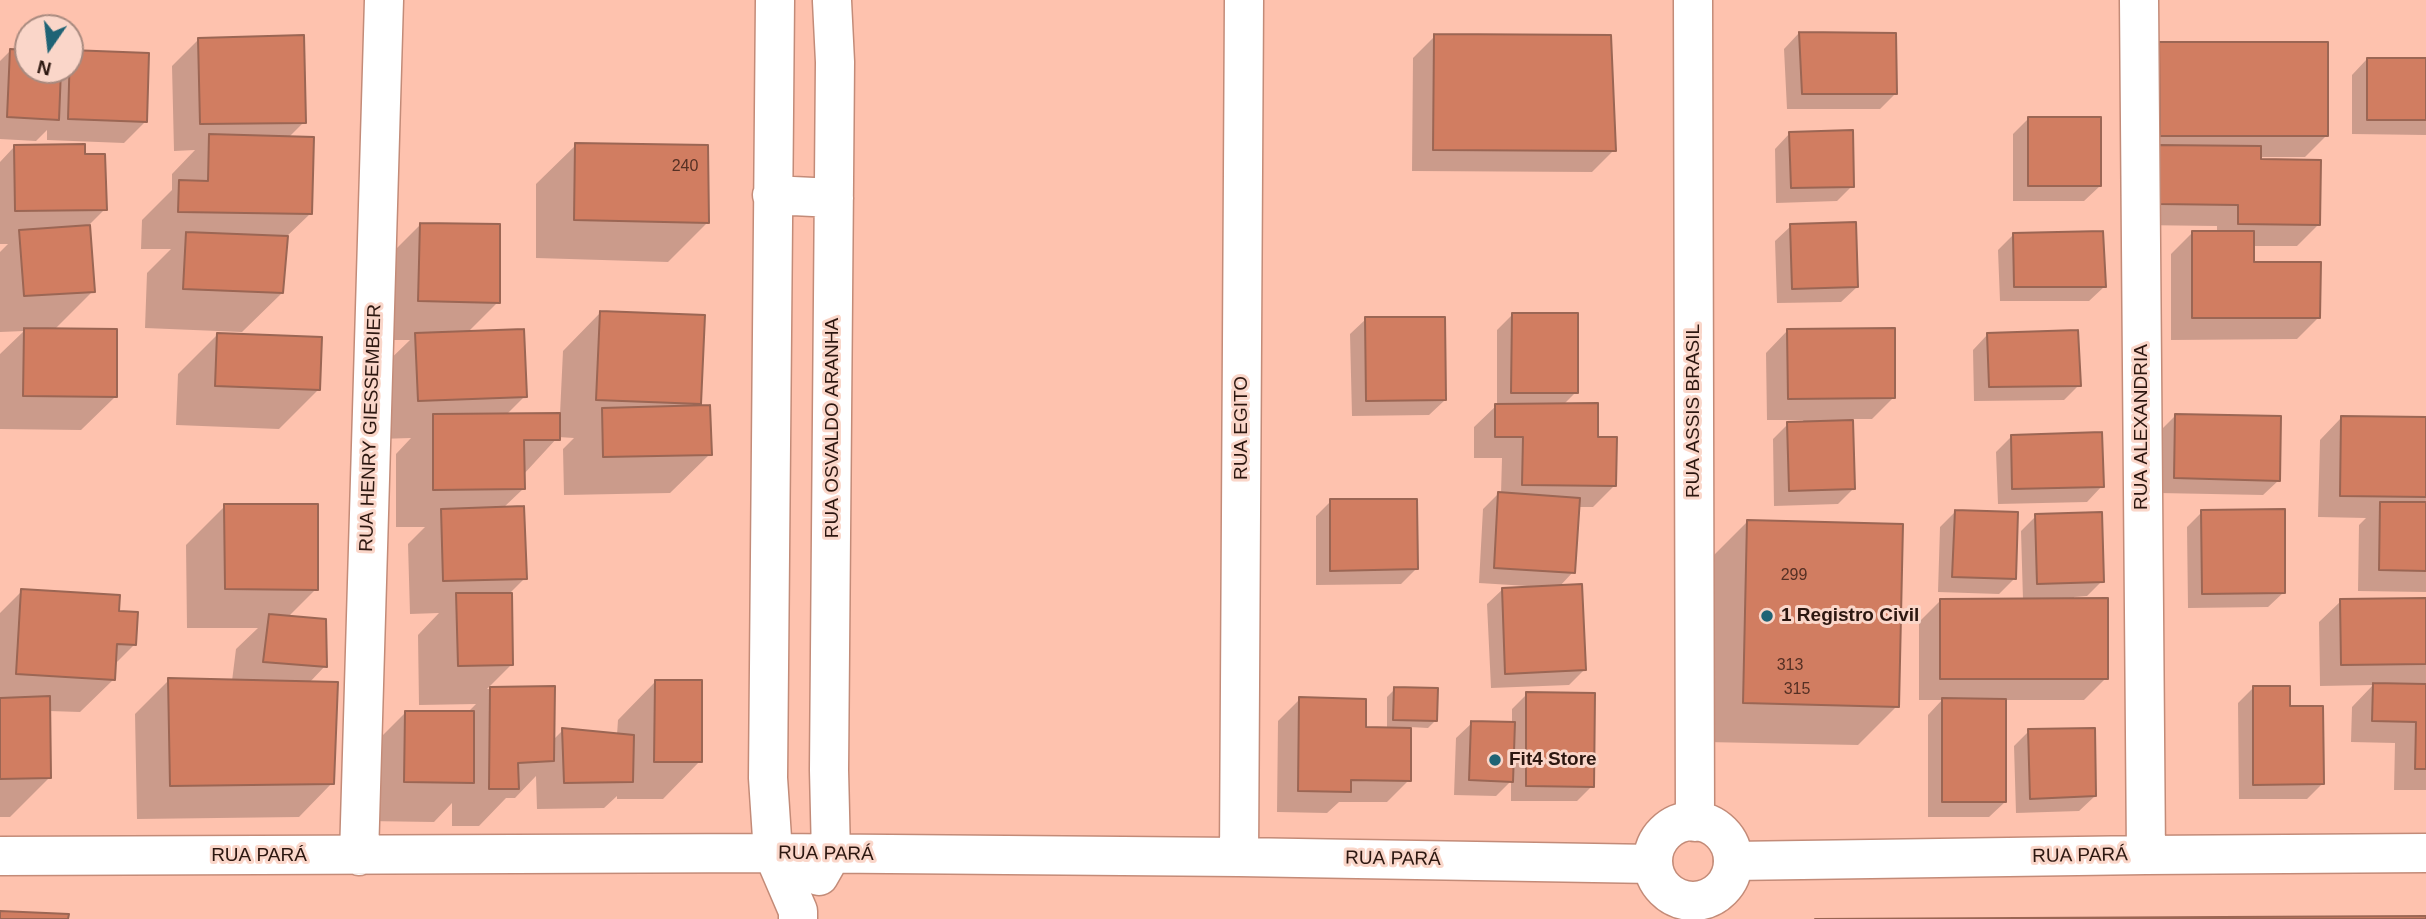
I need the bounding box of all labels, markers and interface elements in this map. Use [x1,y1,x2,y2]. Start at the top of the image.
north arrow [14,14,84,84]
text: N [35,56,53,80]
house number: 240 [672,157,698,177]
street label: RUA HENRY GIESSEMBIER [355,304,387,552]
street label: RUA OSVALDO ARANHA [822,318,844,538]
street label: RUA ASSIS BRASIL [1683,324,1705,498]
street label: RUA ALEXANDRIA [2131,344,2153,510]
street label: RUA EGITO [1231,376,1253,480]
house number: 299 [1781,566,1807,586]
place label: 1 Registro Civil [1781,605,1919,627]
marker: 1 Registro Civil [1759,608,1775,624]
house number: 313 [1777,656,1803,676]
house number: 315 [1784,680,1810,700]
place label: Fit4 Store [1509,749,1597,771]
marker: Fit4 Store [1487,752,1503,768]
street label: RUA PARÁ [778,842,874,866]
street label: RUA PARÁ [2032,844,2128,868]
street label: RUA PARÁ [211,845,307,867]
street label: RUA PARÁ [1345,847,1441,871]

